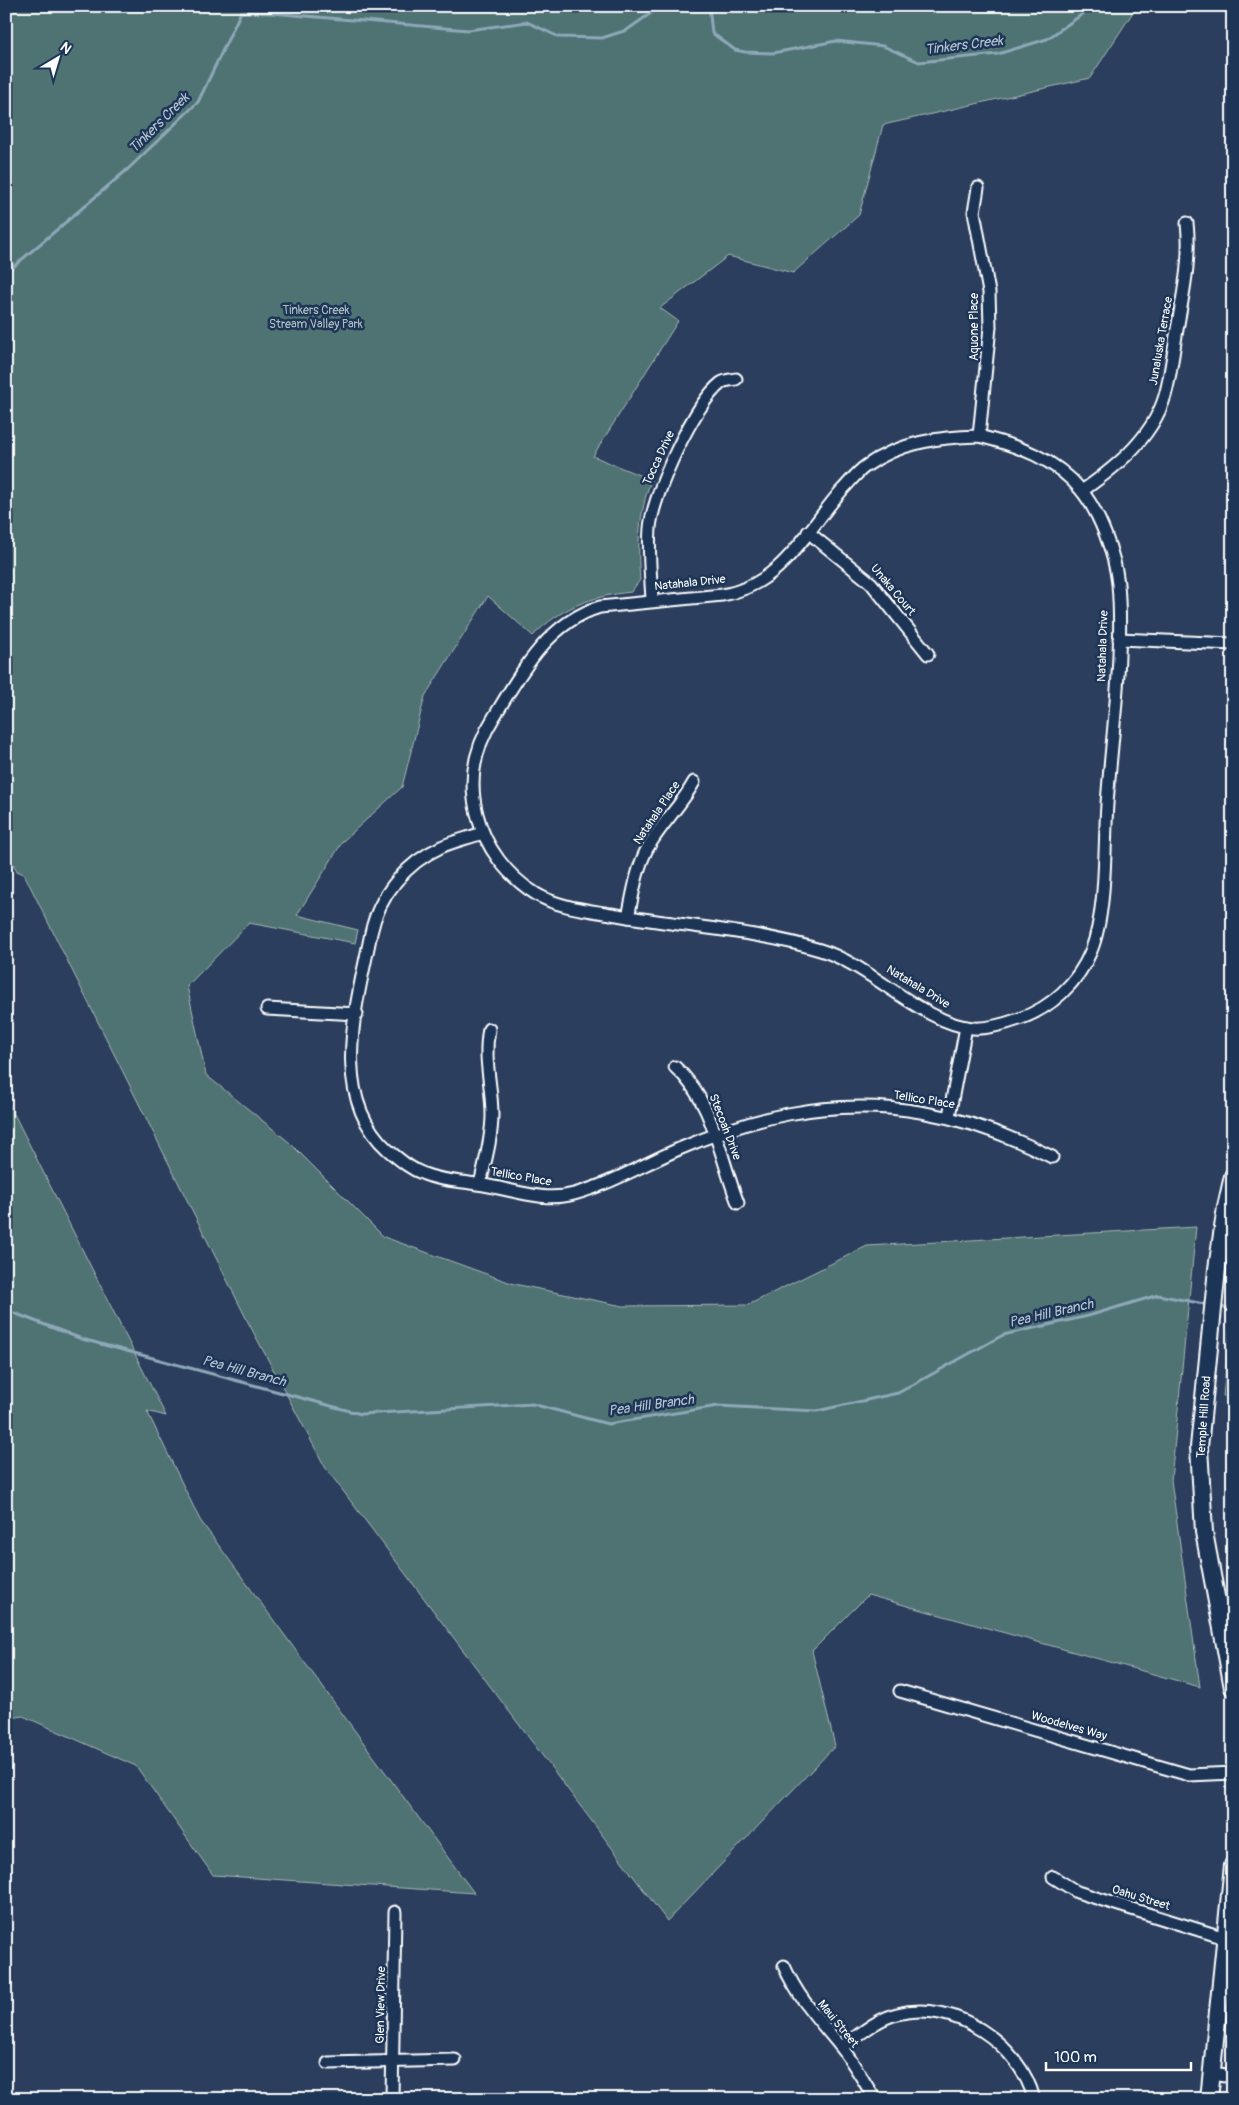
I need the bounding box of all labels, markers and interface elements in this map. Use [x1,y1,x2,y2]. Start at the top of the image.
north arrow [32,32,82,82]
water label: Tinkers Creek [924,32,1005,58]
text: N [57,39,75,58]
water label: Tinkers Creek [125,89,193,157]
street label: Aquone Place [967,293,982,361]
street label: Junaluska Terrace [1146,295,1176,386]
park label: Tinkers Creek Stream Valley Park [269,303,363,332]
street label: Tocca Drive [640,428,678,488]
street label: Unaka Court [867,561,919,619]
street label: Natahala Drive [654,572,726,594]
street label: Natahala Drive [1094,610,1112,682]
street label: Natahala Place [630,778,684,847]
street label: Natahala Drive [883,962,953,1012]
street label: Tellico Place [892,1088,956,1112]
street label: Stecoah Drive [706,1092,745,1162]
street label: Tellico Place [489,1164,553,1190]
water label: Pea Hill Branch [1007,1295,1096,1331]
water label: Pea Hill Branch [200,1352,289,1391]
street label: Temple Hill Road [1194,1375,1214,1459]
water label: Pea Hill Branch [607,1390,696,1419]
street label: Woodelves Way [1029,1708,1109,1744]
street label: Oahu Street [1110,1882,1172,1914]
street label: Glen View Drive [373,1966,389,2044]
street label: Maui Street [814,1997,862,2051]
scale bar [1046,2040,1192,2072]
text: 100 m [1054,2048,1097,2067]

